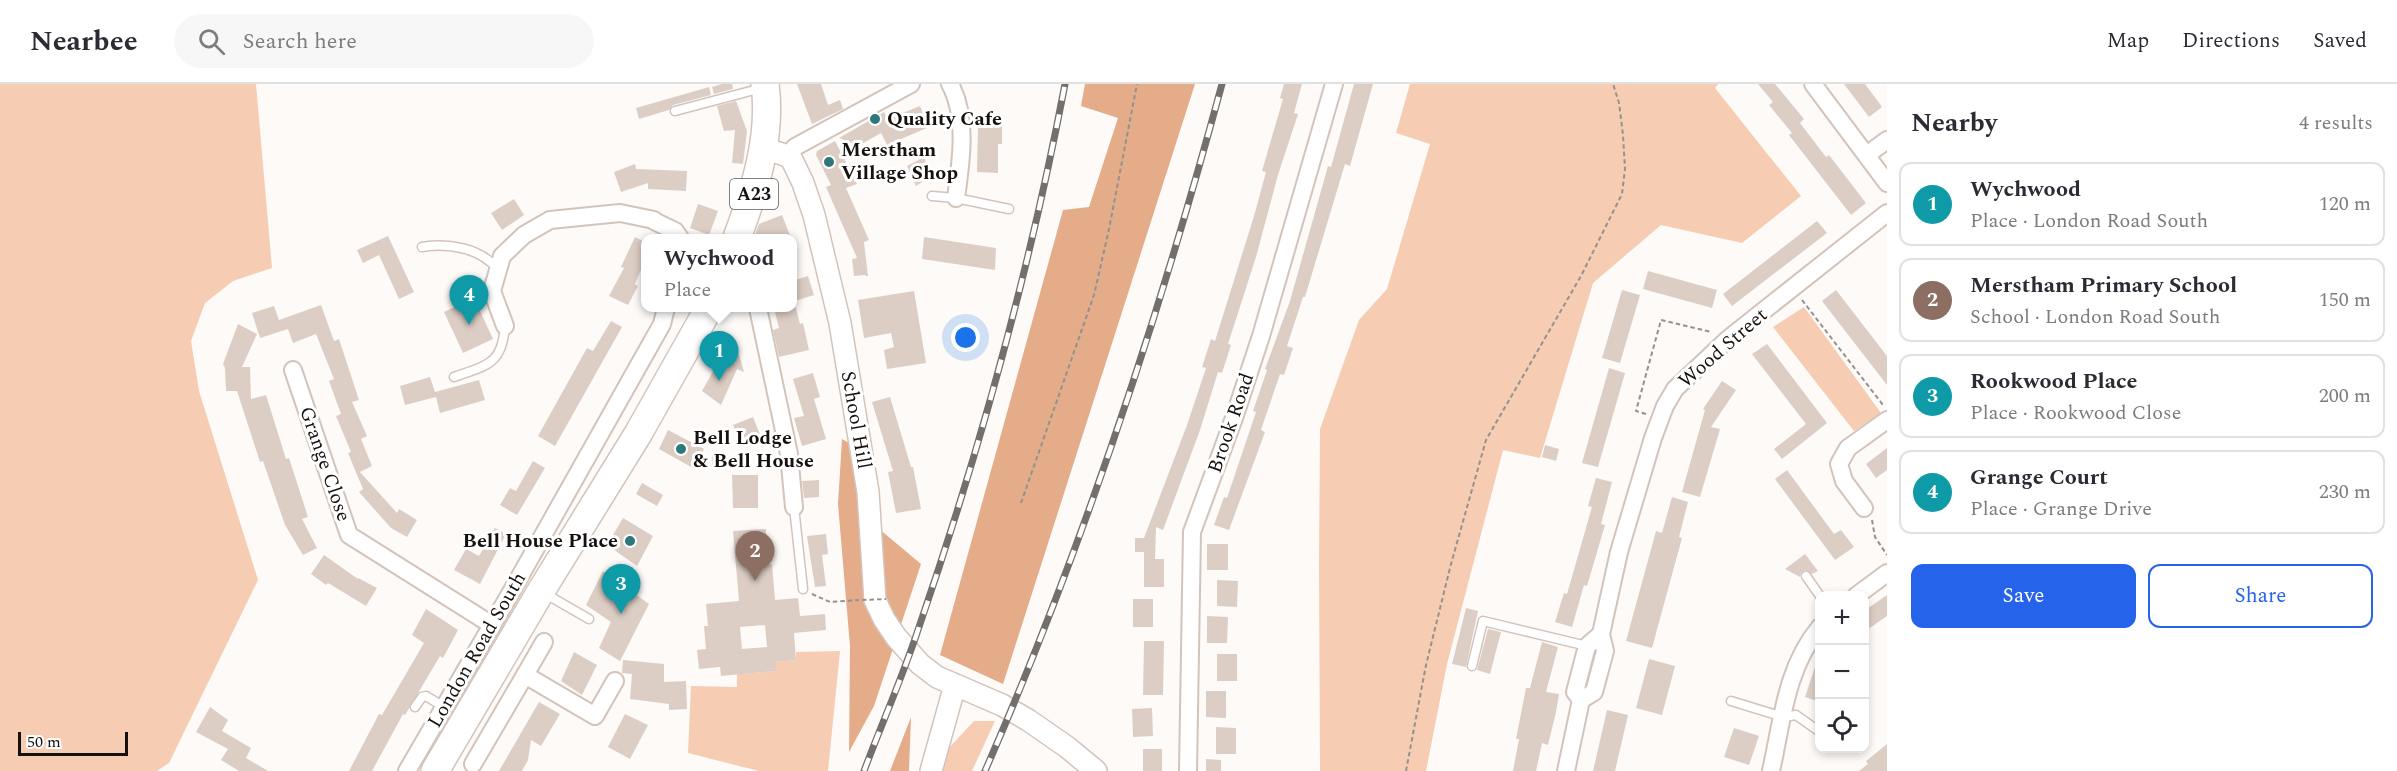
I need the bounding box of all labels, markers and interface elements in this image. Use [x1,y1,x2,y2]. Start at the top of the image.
search box [174,14,594,68]
text: Nearbee [30,20,138,63]
icon: search [195,25,228,58]
text: Search here [243,25,357,58]
text: Map [2107,25,2149,57]
text: Directions [2182,25,2280,57]
text: Saved [2313,25,2367,57]
text: Nearby [1911,103,1997,143]
place label: Quality Cafe [887,104,1002,134]
text: 4 results [2299,108,2373,138]
marker: Quality Cafe [868,112,882,126]
place label: Merstham Village Shop [841,135,958,188]
marker: Merstham Village Shop [822,155,836,169]
text: Wychwood [1970,173,2081,206]
road number: A23 [730,179,778,209]
text: 1 [1927,189,1938,219]
text: 120 m [2319,189,2371,219]
text: Place · London Road South [1970,206,2208,236]
popup [641,234,797,312]
text: Wychwood [663,242,775,275]
text: Merstham Primary School [1970,269,2237,302]
text: Place [663,275,711,305]
pin: 4 [450,276,488,325]
text: 2 [1927,285,1938,315]
text: 150 m [2319,285,2371,315]
street label: Wood Street [1672,301,1774,395]
text: School · London Road South [1970,302,2220,332]
your location [951,323,980,352]
pin: 1 [700,332,738,381]
text: Rookwood Place [1970,365,2138,398]
street label: School Hill [833,369,879,471]
street label: Brook Road [1200,369,1262,477]
text: 3 [1927,381,1938,411]
text: 200 m [2319,381,2371,411]
text: Place · Rookwood Close [1970,398,2181,428]
street label: Grange Close [291,403,359,525]
place label: Bell Lodge & Bell House [693,423,814,476]
marker: Bell Lodge & Bell House [674,442,688,456]
text: Grange Court [1970,461,2108,494]
text: 4 [1927,477,1938,507]
text: 230 m [2319,477,2371,507]
text: Place · Grange Drive [1970,494,2152,524]
place label: Bell House Place [463,526,618,556]
pin: 2 [736,532,774,581]
marker: Bell House Place [623,534,637,548]
pin: 3 [602,564,640,614]
button: Save [1911,564,2136,628]
button: Share [2148,564,2373,628]
street label: London Road South [420,566,534,734]
map controls [1815,591,1869,753]
button: + [1815,591,1869,645]
button: − [1815,645,1869,699]
button: locate [1815,699,1869,753]
scale bar [18,729,128,756]
text: 50 m [27,730,61,754]

